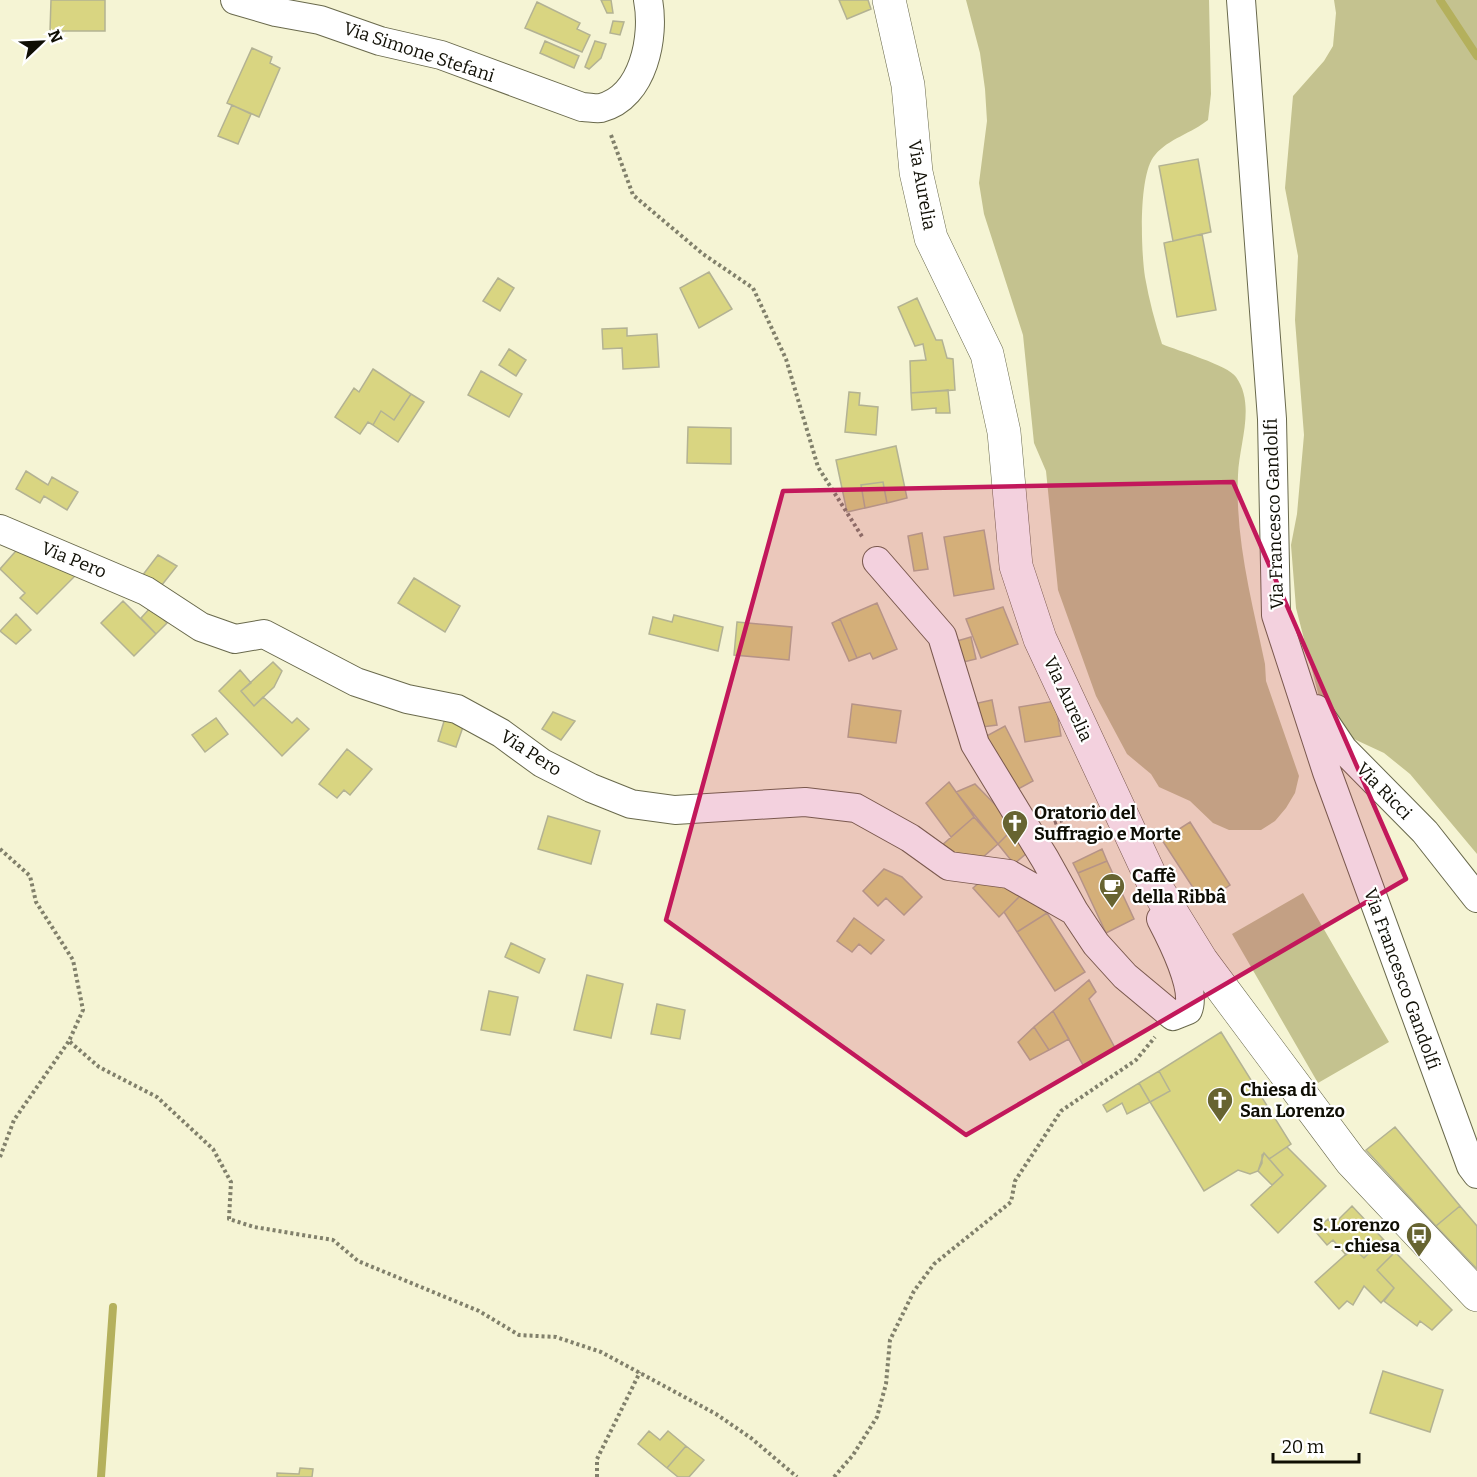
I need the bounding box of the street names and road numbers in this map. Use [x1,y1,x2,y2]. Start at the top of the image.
street label: Via Simone Stefani [341,17,497,87]
street label: Via Aurelia [903,138,941,232]
street label: Via Francesco Gandolfi [1260,418,1288,610]
street label: Via Pero [38,537,110,583]
street label: Via Aurelia [1039,653,1097,745]
street label: Via Pero [496,725,566,781]
street label: Via Ricci [1352,758,1416,824]
street label: Via Francesco Gandolfi [1359,885,1445,1073]

